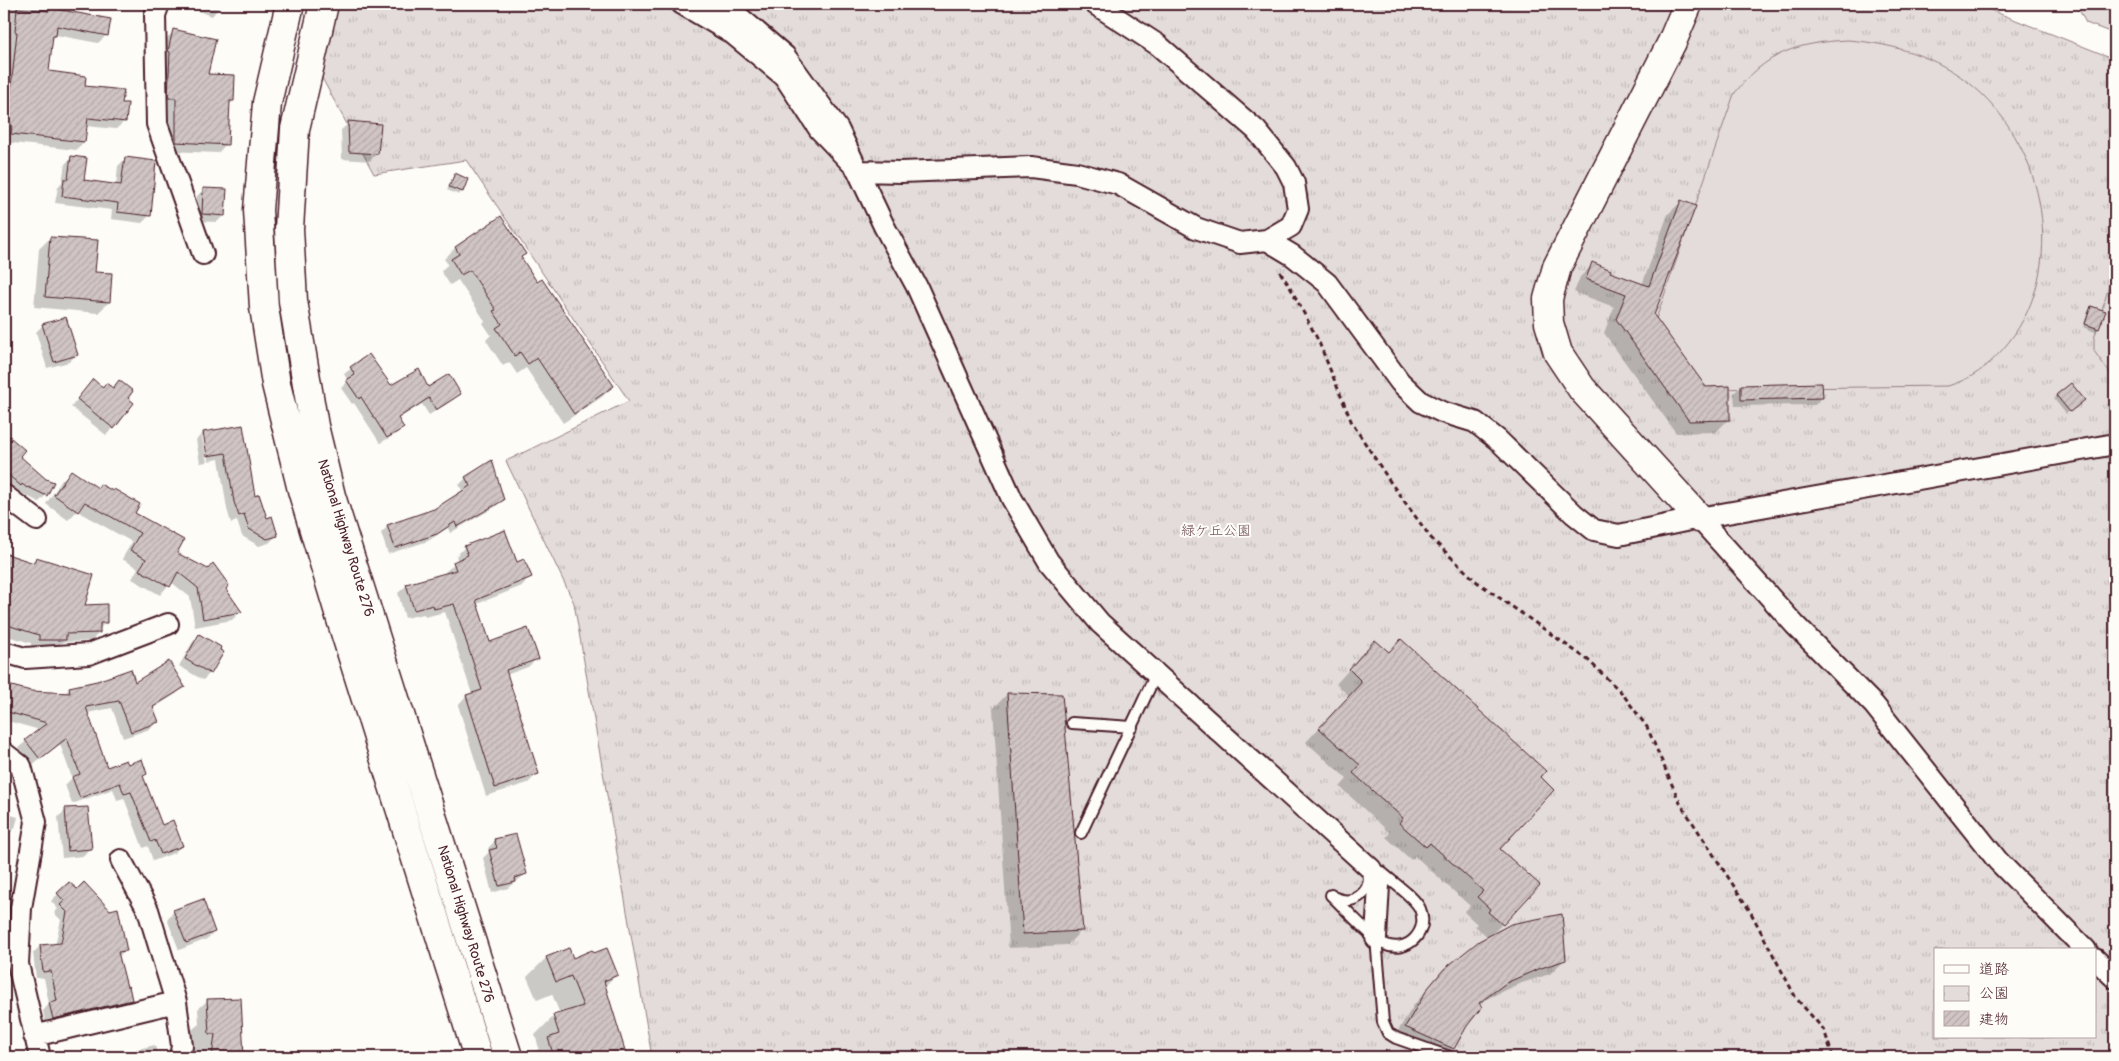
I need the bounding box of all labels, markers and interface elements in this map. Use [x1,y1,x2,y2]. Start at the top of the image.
street label: National Highway Route 276 [314,457,378,619]
park label: 緑ケ丘公園 [1181,522,1251,539]
street label: National Highway Route 276 [434,843,498,1005]
legend [1934,948,2096,1038]
text: 道路 [1979,960,2009,979]
text: 公園 [1979,984,2009,1003]
text: 建物 [1979,1010,2009,1029]

